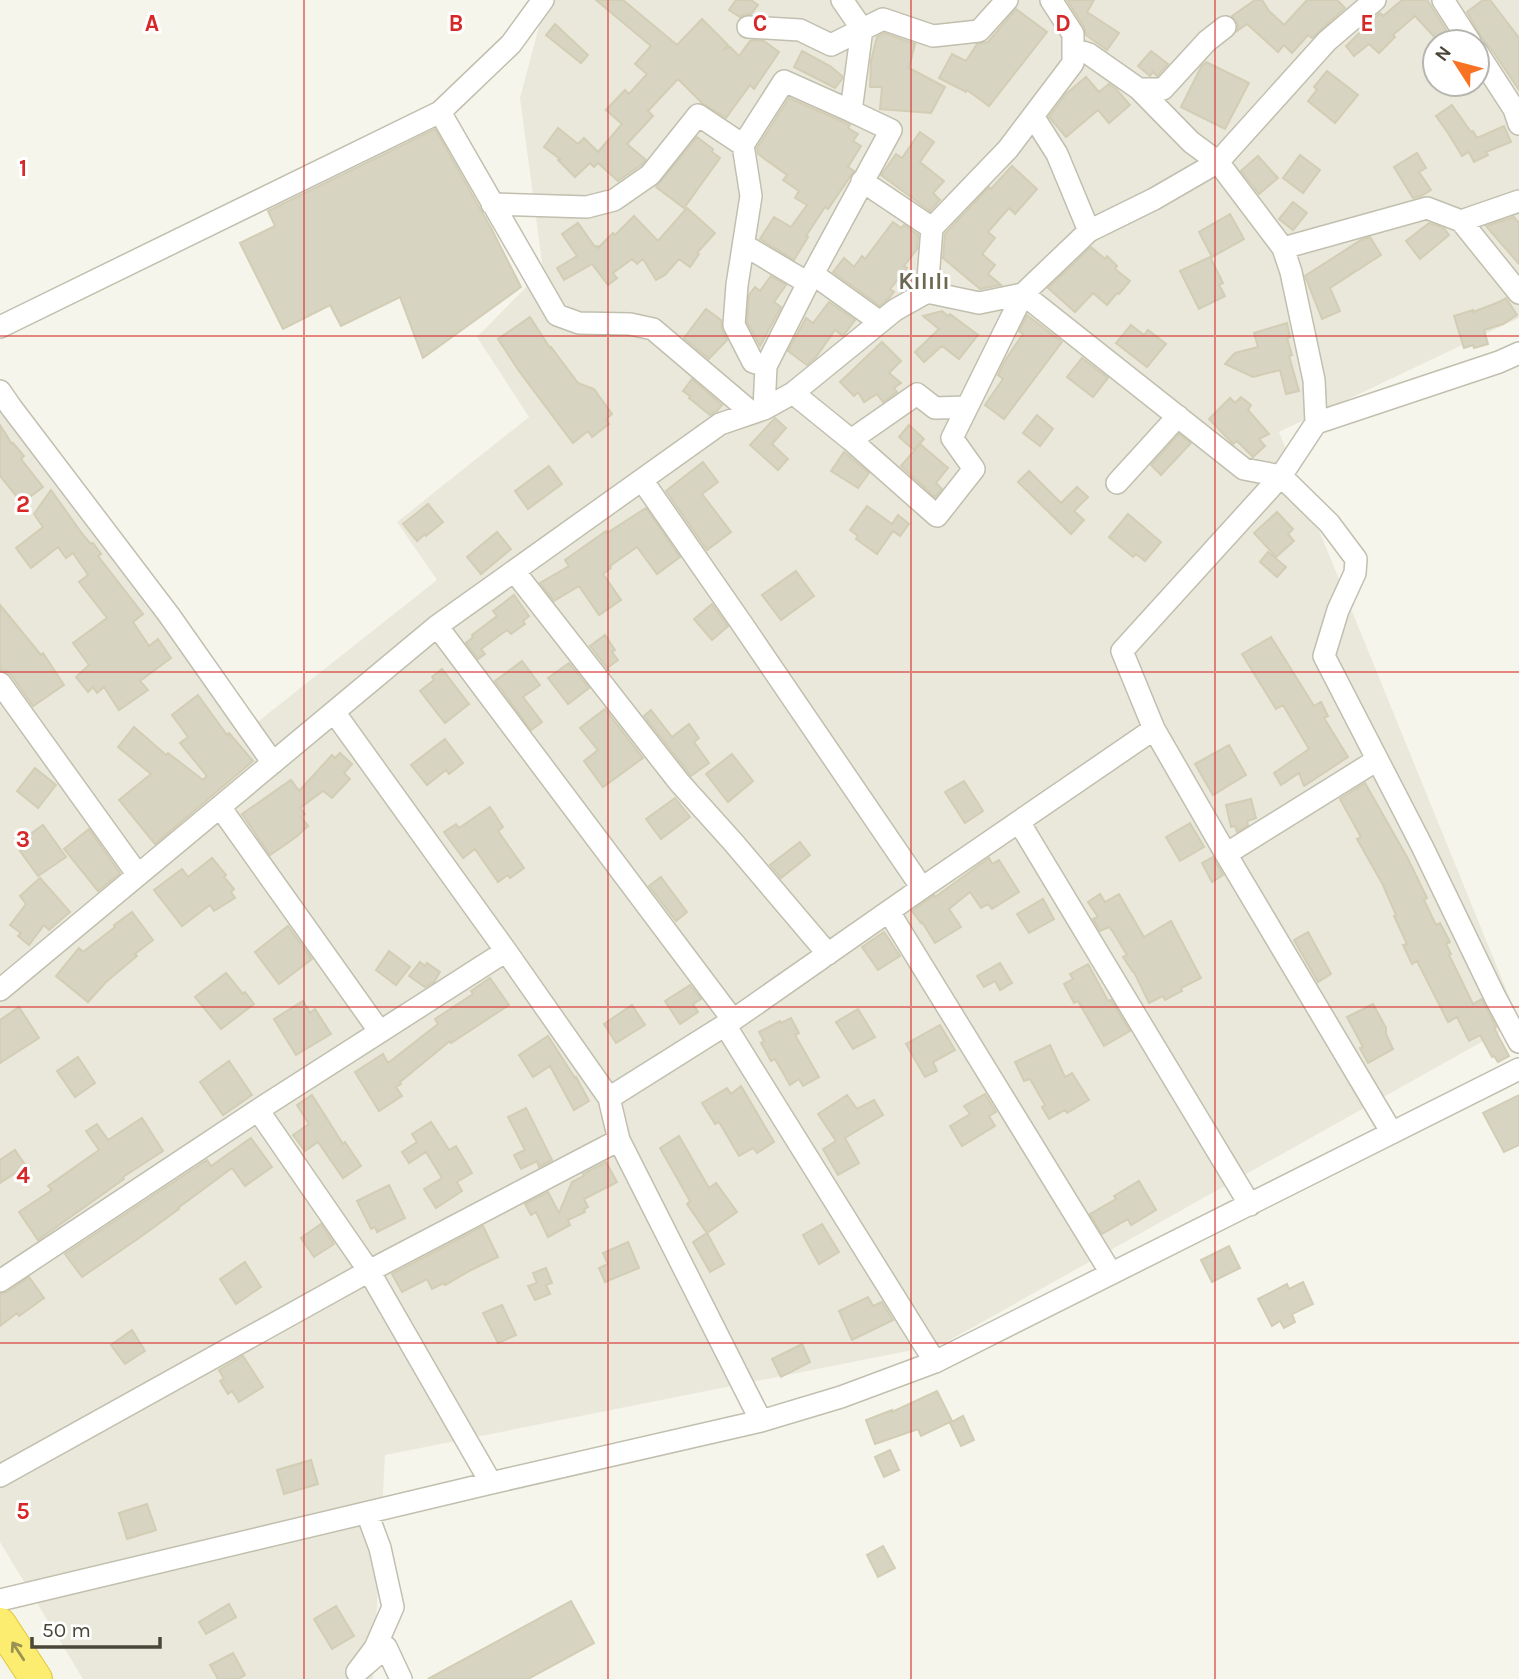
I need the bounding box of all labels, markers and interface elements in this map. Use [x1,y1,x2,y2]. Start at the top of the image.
text: A [145,10,159,37]
text: B [449,10,463,37]
text: C [753,10,767,37]
text: D [1055,10,1071,37]
text: E [1360,10,1374,37]
north arrow [1421,28,1491,98]
text: N [1430,42,1456,66]
text: 1 [19,155,27,182]
district label: Kılılı [898,268,950,295]
text: 2 [16,491,30,518]
text: 3 [16,826,30,853]
text: 4 [16,1162,30,1189]
text: 5 [16,1498,30,1525]
scale bar [32,1606,159,1650]
text: 50 m [42,1618,91,1642]
one-way arrow [11,1642,25,1662]

